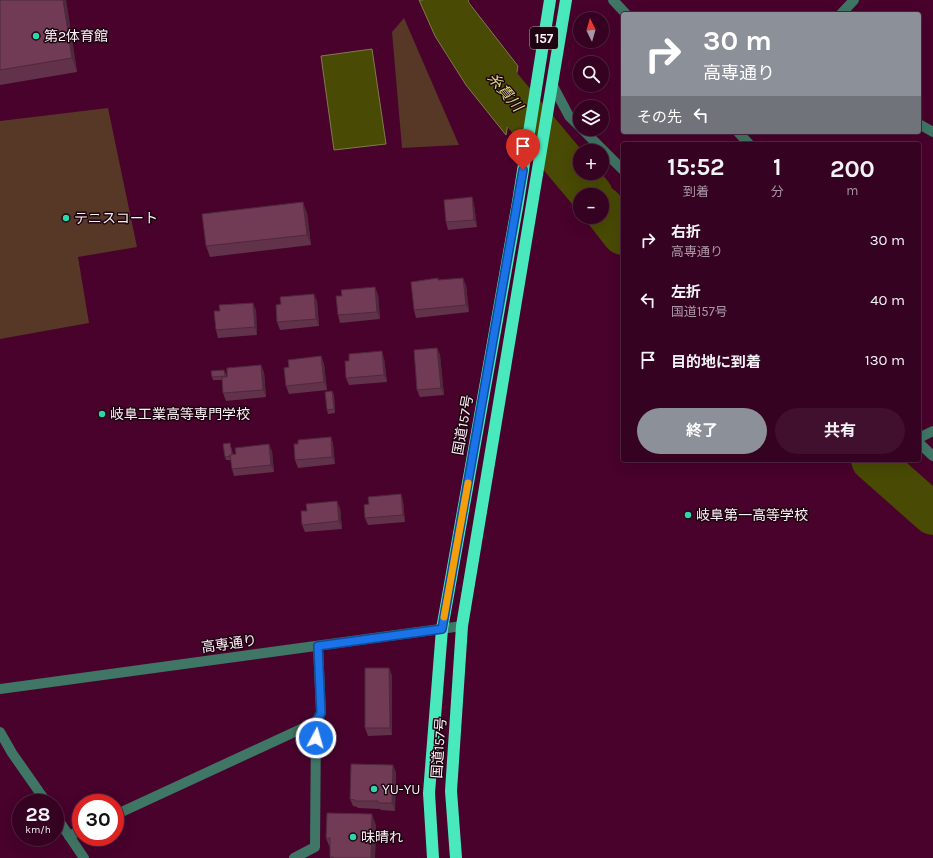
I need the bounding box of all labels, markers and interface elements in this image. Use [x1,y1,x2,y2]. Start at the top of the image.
north arrow [573,12,609,48]
map controls [573,12,609,224]
text: 30 m [703,24,772,57]
road number: 157 [530,27,558,49]
place label: 第2体育館 [44,28,108,45]
icon: right [637,28,689,80]
marker: 第2体育館 [31,31,41,41]
button: search [573,56,609,92]
text: 高専通り [703,62,775,84]
water label: 糸貫川 [484,69,528,117]
button: layers [573,100,609,136]
icon: left [690,104,712,126]
text: その先 [637,108,682,126]
pin [506,129,540,170]
icon: arrive [512,135,534,157]
button: + [573,144,609,180]
text: 15:52 [667,153,725,181]
text: 1 [773,153,782,181]
text: 200 [830,155,875,183]
text: m [846,183,858,198]
text: 到着 [683,184,709,199]
text: 分 [771,184,784,199]
button: − [573,188,609,224]
place label: テニスコート [74,210,158,227]
marker: テニスコート [61,213,71,223]
text: 右折 [671,223,701,241]
icon: right [637,229,659,251]
text: 30 m [870,231,905,249]
text: 高専通り [671,244,723,259]
text: 左折 [671,283,701,301]
icon: left [637,289,659,311]
text: 40 m [870,291,905,309]
text: 国道157号 [671,304,728,319]
icon: arrive [637,349,659,371]
text: 130 m [865,351,905,369]
text: 目的地に到着 [671,353,761,371]
street label: 国道157号 [449,393,477,457]
place label: 岐阜工業高等専門学校 [110,406,250,423]
button: 終了 [637,408,767,454]
button: 共有 [775,408,905,454]
marker: 岐阜工業高等専門学校 [97,409,107,419]
place label: 岐阜第一高等学校 [696,507,808,524]
marker: 岐阜第一高等学校 [683,510,693,520]
street label: 高専通り [200,632,258,656]
position arrow [295,717,337,759]
street label: 国道157号 [428,717,450,779]
place label: YU-YU [382,781,421,798]
marker: YU-YU [369,784,379,794]
speed limit sign: 30 [72,794,124,846]
text: 28 [25,803,51,826]
text: km/h [25,824,51,836]
place label: 味晴れ [361,829,403,846]
marker: 味晴れ [348,832,358,842]

